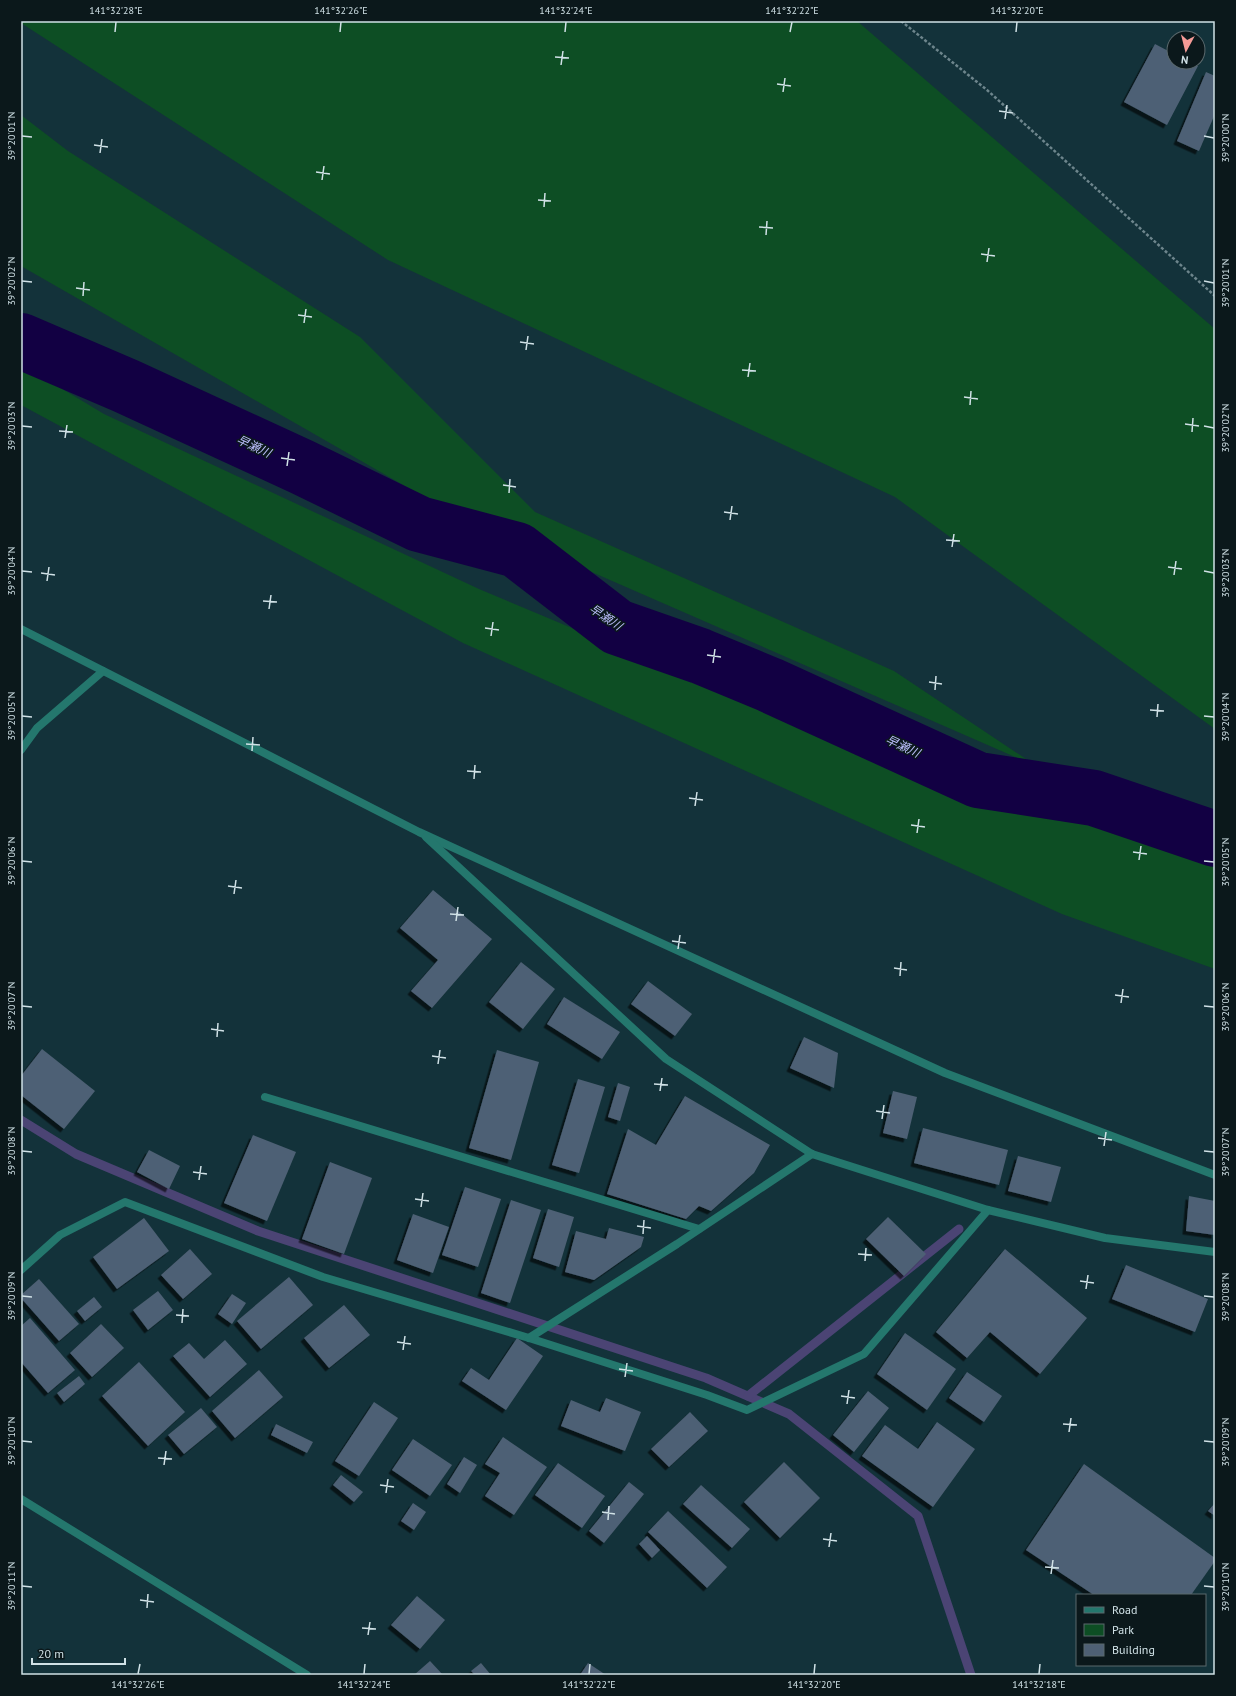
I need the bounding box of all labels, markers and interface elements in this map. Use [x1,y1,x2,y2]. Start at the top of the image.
text: 141°32'28"E [89,4,143,17]
text: 141°32'26"E [314,4,368,17]
text: 141°32'24"E [539,4,593,17]
text: 141°32'22"E [765,4,819,17]
text: 141°32'20"E [990,4,1044,17]
north arrow [1166,30,1206,70]
text: N [1180,53,1189,67]
text: 39°20'01"N [5,111,18,161]
text: 39°20'00"N [1219,113,1232,163]
text: 39°20'02"N [5,256,18,306]
text: 39°20'01"N [1219,258,1232,308]
text: 39°20'03"N [5,401,18,451]
text: 39°20'02"N [1219,403,1232,453]
water label: 早瀬川 [235,432,275,461]
text: 39°20'04"N [5,546,18,596]
text: 39°20'03"N [1219,548,1232,598]
water label: 早瀬川 [587,601,627,634]
text: 39°20'05"N [5,691,18,741]
text: 39°20'04"N [1219,692,1232,742]
water label: 早瀬川 [884,732,924,761]
text: 39°20'06"N [5,836,18,886]
text: 39°20'05"N [1219,837,1232,887]
text: 39°20'07"N [5,981,18,1031]
text: 39°20'06"N [1219,982,1232,1032]
text: 39°20'08"N [5,1126,18,1176]
text: 39°20'07"N [1219,1127,1232,1177]
text: 39°20'09"N [5,1271,18,1321]
text: 39°20'08"N [1219,1272,1232,1322]
text: 39°20'10"N [5,1416,18,1466]
text: 39°20'09"N [1219,1417,1232,1467]
text: 39°20'11"N [5,1561,18,1611]
text: 39°20'10"N [1219,1562,1232,1612]
legend [1076,1594,1206,1666]
text: Road [1112,1602,1137,1617]
text: Park [1112,1622,1134,1637]
scale bar [32,1640,125,1666]
text: Building [1112,1642,1155,1657]
text: 20 m [38,1646,64,1661]
text: 141°32'26"E [111,1678,165,1691]
text: 141°32'24"E [337,1678,391,1691]
text: 141°32'22"E [562,1678,616,1691]
text: 141°32'20"E [787,1678,841,1691]
text: 141°32'18"E [1012,1678,1066,1691]

